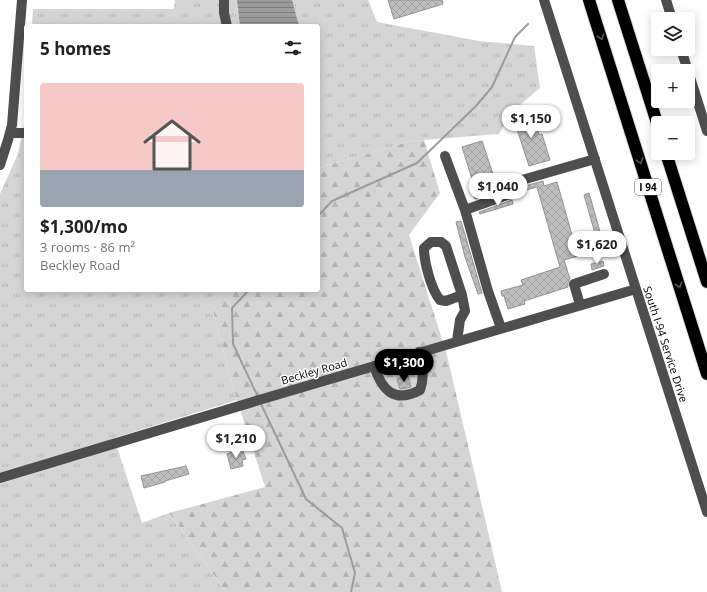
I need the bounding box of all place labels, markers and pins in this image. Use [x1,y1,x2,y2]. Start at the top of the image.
pin: $1,150 [498,105,564,139]
pin: $1,040 [465,173,531,207]
pin: $1,620 [564,231,630,265]
pin: $1,300 [371,349,437,383]
pin: $1,210 [203,425,269,459]

